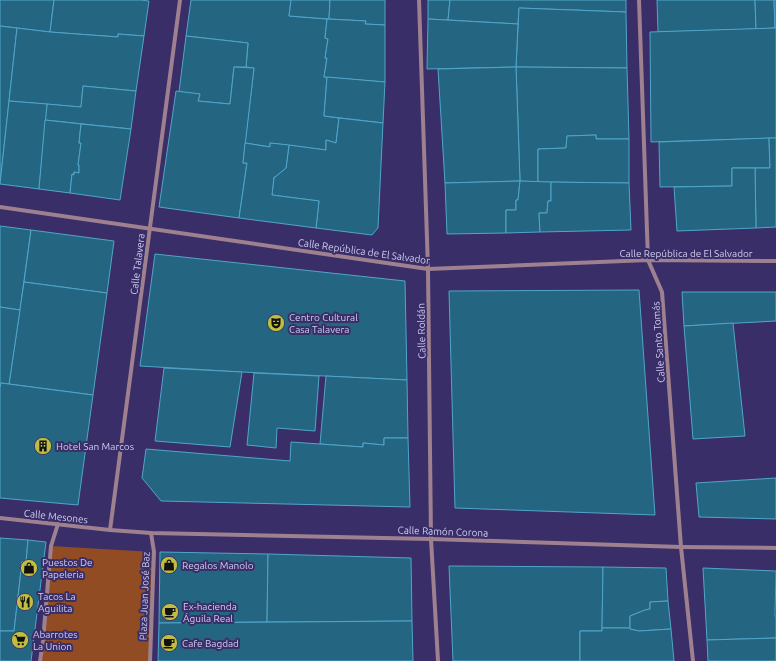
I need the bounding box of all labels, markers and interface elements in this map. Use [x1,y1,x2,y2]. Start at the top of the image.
street label: Calle Talavera [128,233,147,295]
street label: Calle República de El Salvador [297,237,431,266]
street label: Calle República de El Salvador [619,248,753,259]
street label: Calle Santo Tomás [650,301,667,383]
street label: Calle Roldán [416,303,427,359]
place label: Centro Cultural Casa Talavera [289,312,358,335]
theatre icon: Centro Cultural Casa Talavera [266,313,286,333]
building icon: Hotel San Marcos [33,436,53,456]
place label: Hotel San Marcos [56,441,134,452]
street label: Calle Mesones [23,508,89,525]
street label: Calle Ramón Corona [398,524,488,539]
street label: Plaza Juan José Baz [137,551,152,640]
shop icon: Regalos Manolo [159,555,179,575]
place label: Puestos De Papeleria [42,557,93,580]
shop icon: Puestos De Papeleria [19,558,39,578]
place label: Regalos Manolo [182,560,254,571]
place label: Tacos La Aguilita [38,591,76,614]
restaurant icon: Tacos La Aguilita [15,592,35,612]
place label: Ex-hacienda Águila Real [183,601,237,624]
cafe icon: Ex-hacienda Águila Real [160,602,180,622]
place label: Abarrotes La Union [33,629,78,652]
supermarket icon: Abarrotes La Union [10,630,30,650]
cafe icon: Cafe Bagdad [159,633,179,653]
place label: Cafe Bagdad [182,638,239,649]

